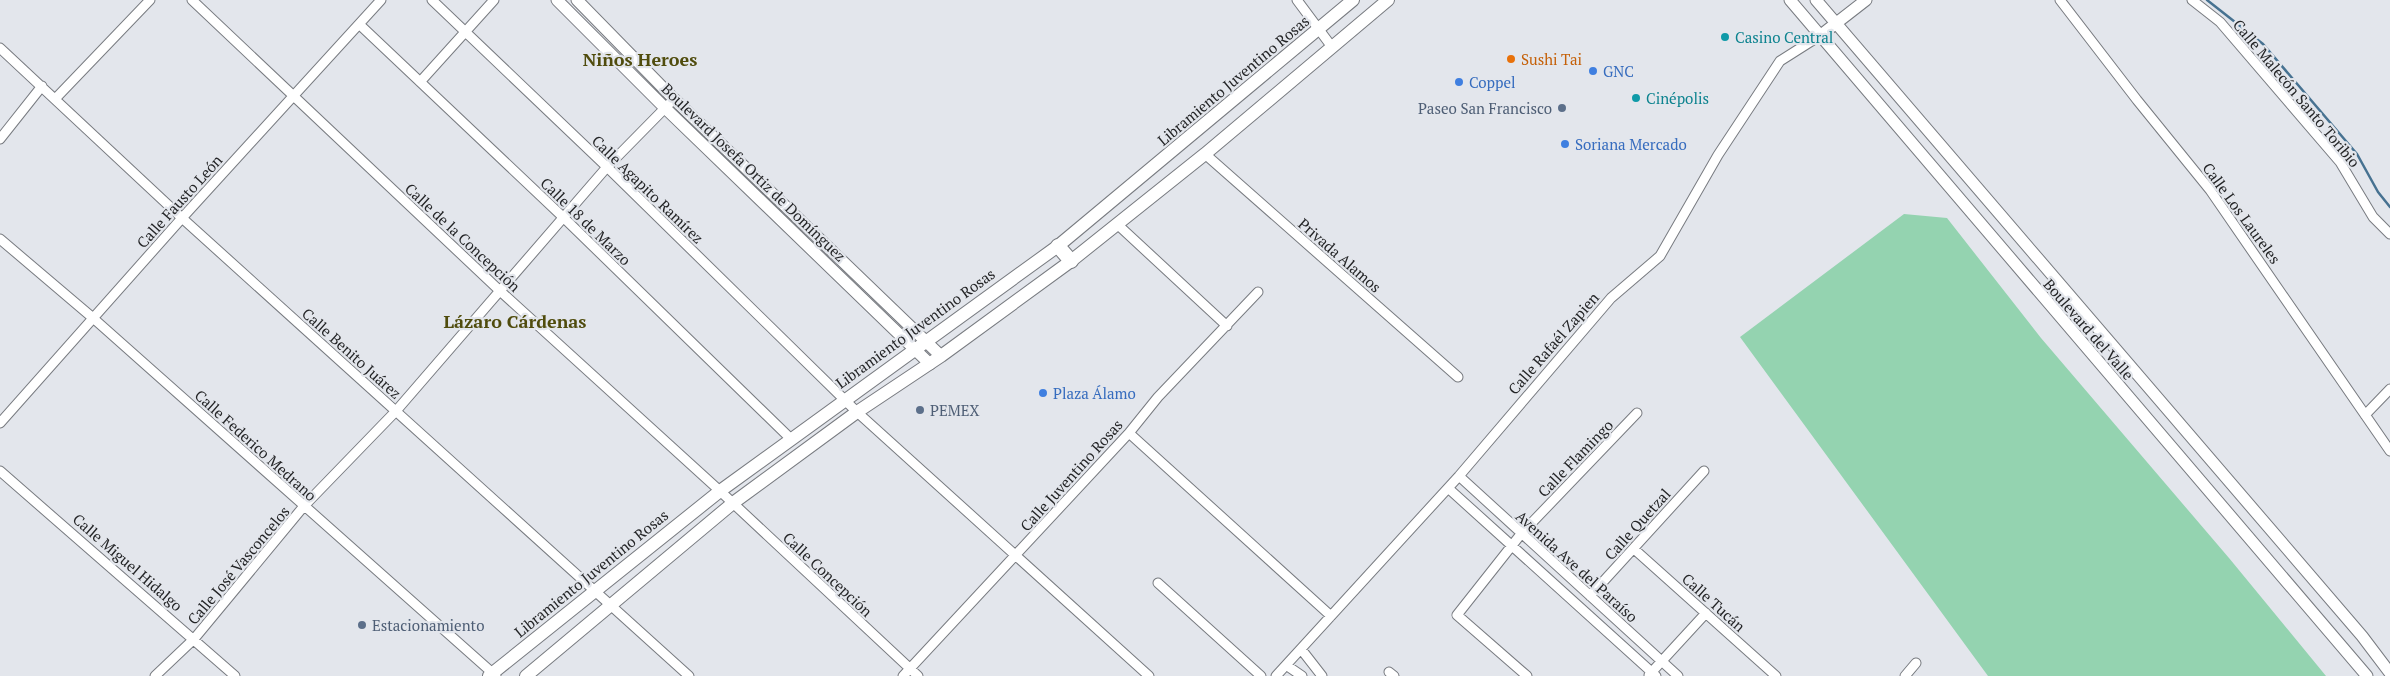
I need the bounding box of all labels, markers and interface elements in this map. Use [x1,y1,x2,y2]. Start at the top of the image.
street label: Libramiento Juventino Rosas [1153,11,1313,149]
street label: Calle Malecón Santo Toribio [2229,15,2365,171]
place label: Casino Central [1735,27,1833,47]
marker: Casino Central [1719,31,1731,43]
district label: Niños Heroes [583,47,697,71]
place label: Sushi Tai [1521,49,1582,69]
marker: Sushi Tai [1505,53,1517,65]
place label: GNC [1603,61,1634,81]
marker: GNC [1587,65,1599,77]
place label: Coppel [1469,72,1516,92]
marker: Coppel [1453,76,1465,88]
street label: Boulevard Josefa Ortiz de Domínguez [658,78,850,266]
place label: Cinépolis [1646,88,1709,108]
marker: Cinépolis [1630,92,1642,104]
place label: Paseo San Francisco [1418,98,1552,118]
marker: Paseo San Francisco [1556,102,1568,114]
street label: Calle Agapito Ramírez [588,130,708,248]
place label: Soriana Mercado [1575,134,1687,154]
marker: Soriana Mercado [1559,138,1571,150]
street label: Calle Fausto León [132,150,226,252]
street label: Calle Los Laureles [2199,158,2285,268]
street label: Calle 18 de Marzo [536,173,636,269]
street label: Calle de la Concepción [401,178,525,296]
street label: Privada Alamos [1294,213,1386,297]
street label: Libramiento Juventino Rosas [831,263,999,393]
street label: Boulevard del Valle [2040,274,2138,384]
street label: Calle Rafaél Zapien [1503,288,1603,398]
street label: Calle Benito Juárez [298,303,406,403]
district label: Lázaro Cárdenas [444,309,586,333]
place label: Plaza Álamo [1053,383,1136,403]
street label: Calle Federico Medrano [191,385,321,505]
marker: Plaza Álamo [1037,387,1049,399]
place label: PEMEX [930,400,979,420]
marker: PEMEX [914,404,926,416]
street label: Calle Juventino Rosas [1015,415,1127,535]
street label: Calle Flamingo [1533,415,1617,501]
street label: Calle Quetzal [1600,484,1674,564]
street label: Calle José Vasconcelos [183,502,293,628]
street label: Libramiento Juventino Rosas [510,505,672,641]
street label: Avenida Ave del Paraíso [1512,506,1642,626]
street label: Calle Miguel Hidalgo [69,509,187,615]
street label: Calle Concepción [779,527,877,621]
street label: Calle Tucán [1678,568,1750,636]
place label: Estacionamiento [372,615,484,635]
marker: Estacionamiento [356,619,368,631]

